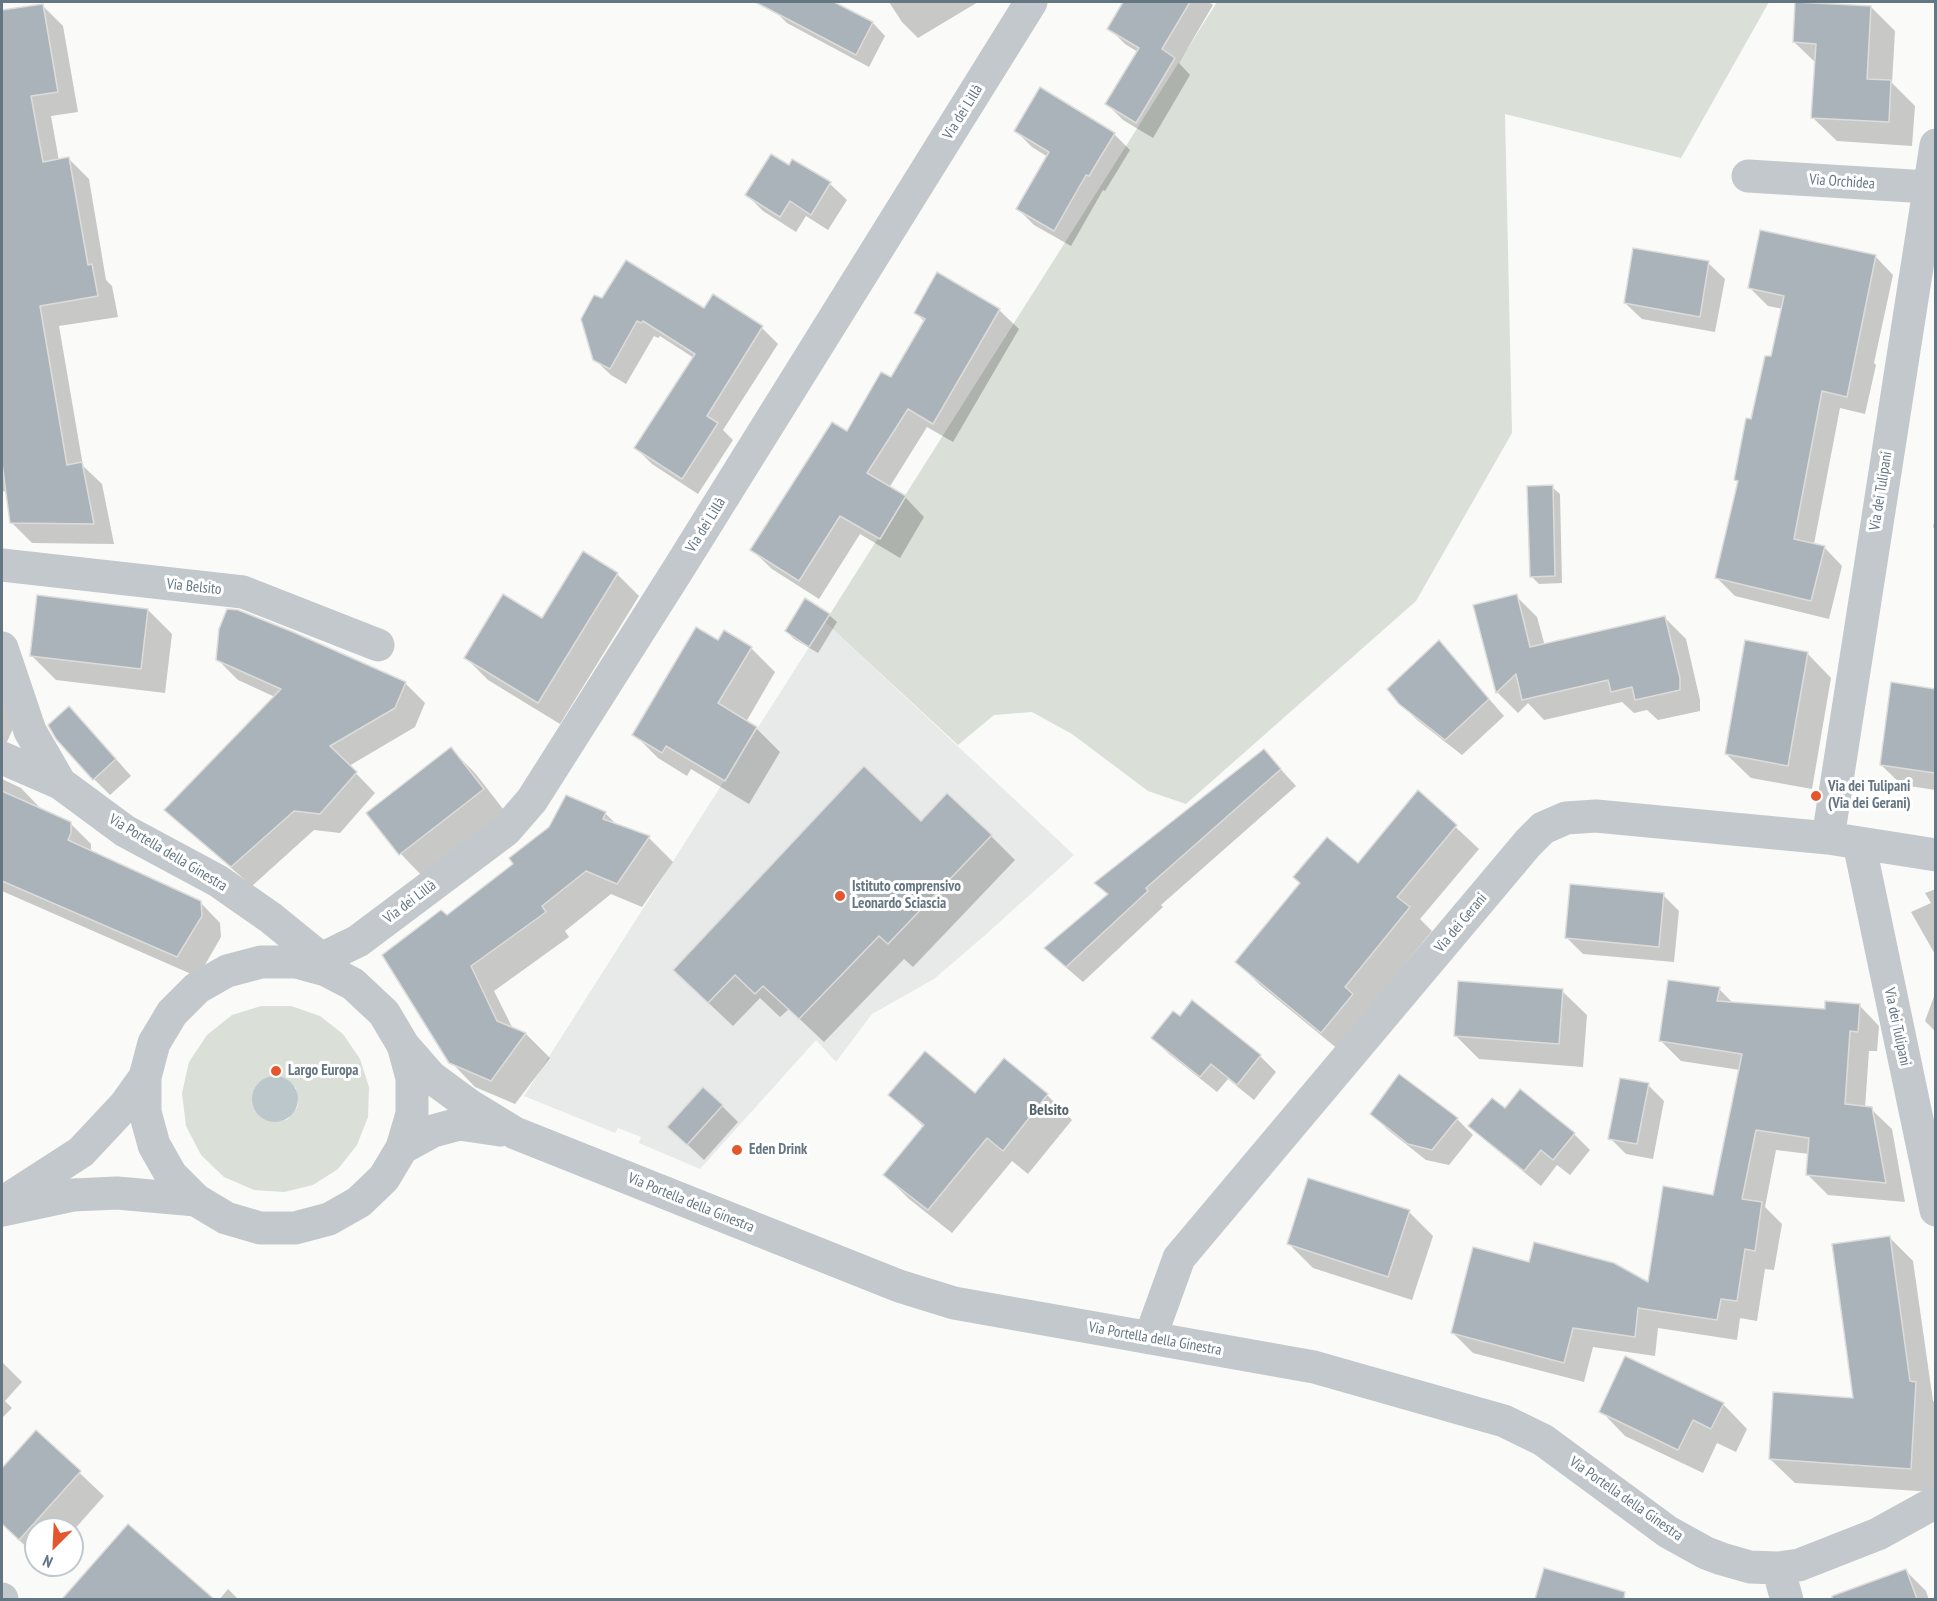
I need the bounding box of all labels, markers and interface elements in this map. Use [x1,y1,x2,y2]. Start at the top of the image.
street label: Via dei Lillà [939,81,987,143]
street label: Via Orchidea [1809,171,1875,193]
street label: Via dei Tulipani [1866,450,1896,532]
street label: Via dei Lillà [682,494,730,556]
street label: Via Belsito [166,575,222,599]
place label: Via dei Tulipani (Via dei Gerani) [1828,778,1911,813]
marker: Via dei Tulipani (Via dei Gerani) [1809,789,1823,803]
street label: Via Portella della Ginestra [106,811,230,895]
street label: Via dei Lillà [380,876,440,928]
place label: Istituto comprensivo Leonardo Sciascia [852,878,961,913]
marker: Istituto comprensivo Leonardo Sciascia [833,889,847,903]
street label: Via dei Gerani [1431,890,1491,956]
street label: Via dei Tulipani [1880,986,1914,1068]
place label: Largo Europa [288,1062,358,1080]
marker: Largo Europa [269,1064,283,1078]
district label: Belsito [1029,1100,1069,1120]
place label: Eden Drink [749,1141,807,1159]
marker: Eden Drink [730,1143,744,1157]
street label: Via Portella della Ginestra [625,1169,757,1237]
street label: Via Portella della Ginestra [1087,1318,1223,1360]
street label: Via Portella della Ginestra [1566,1453,1686,1545]
north arrow [24,1517,84,1577]
text: N [39,1551,56,1573]

